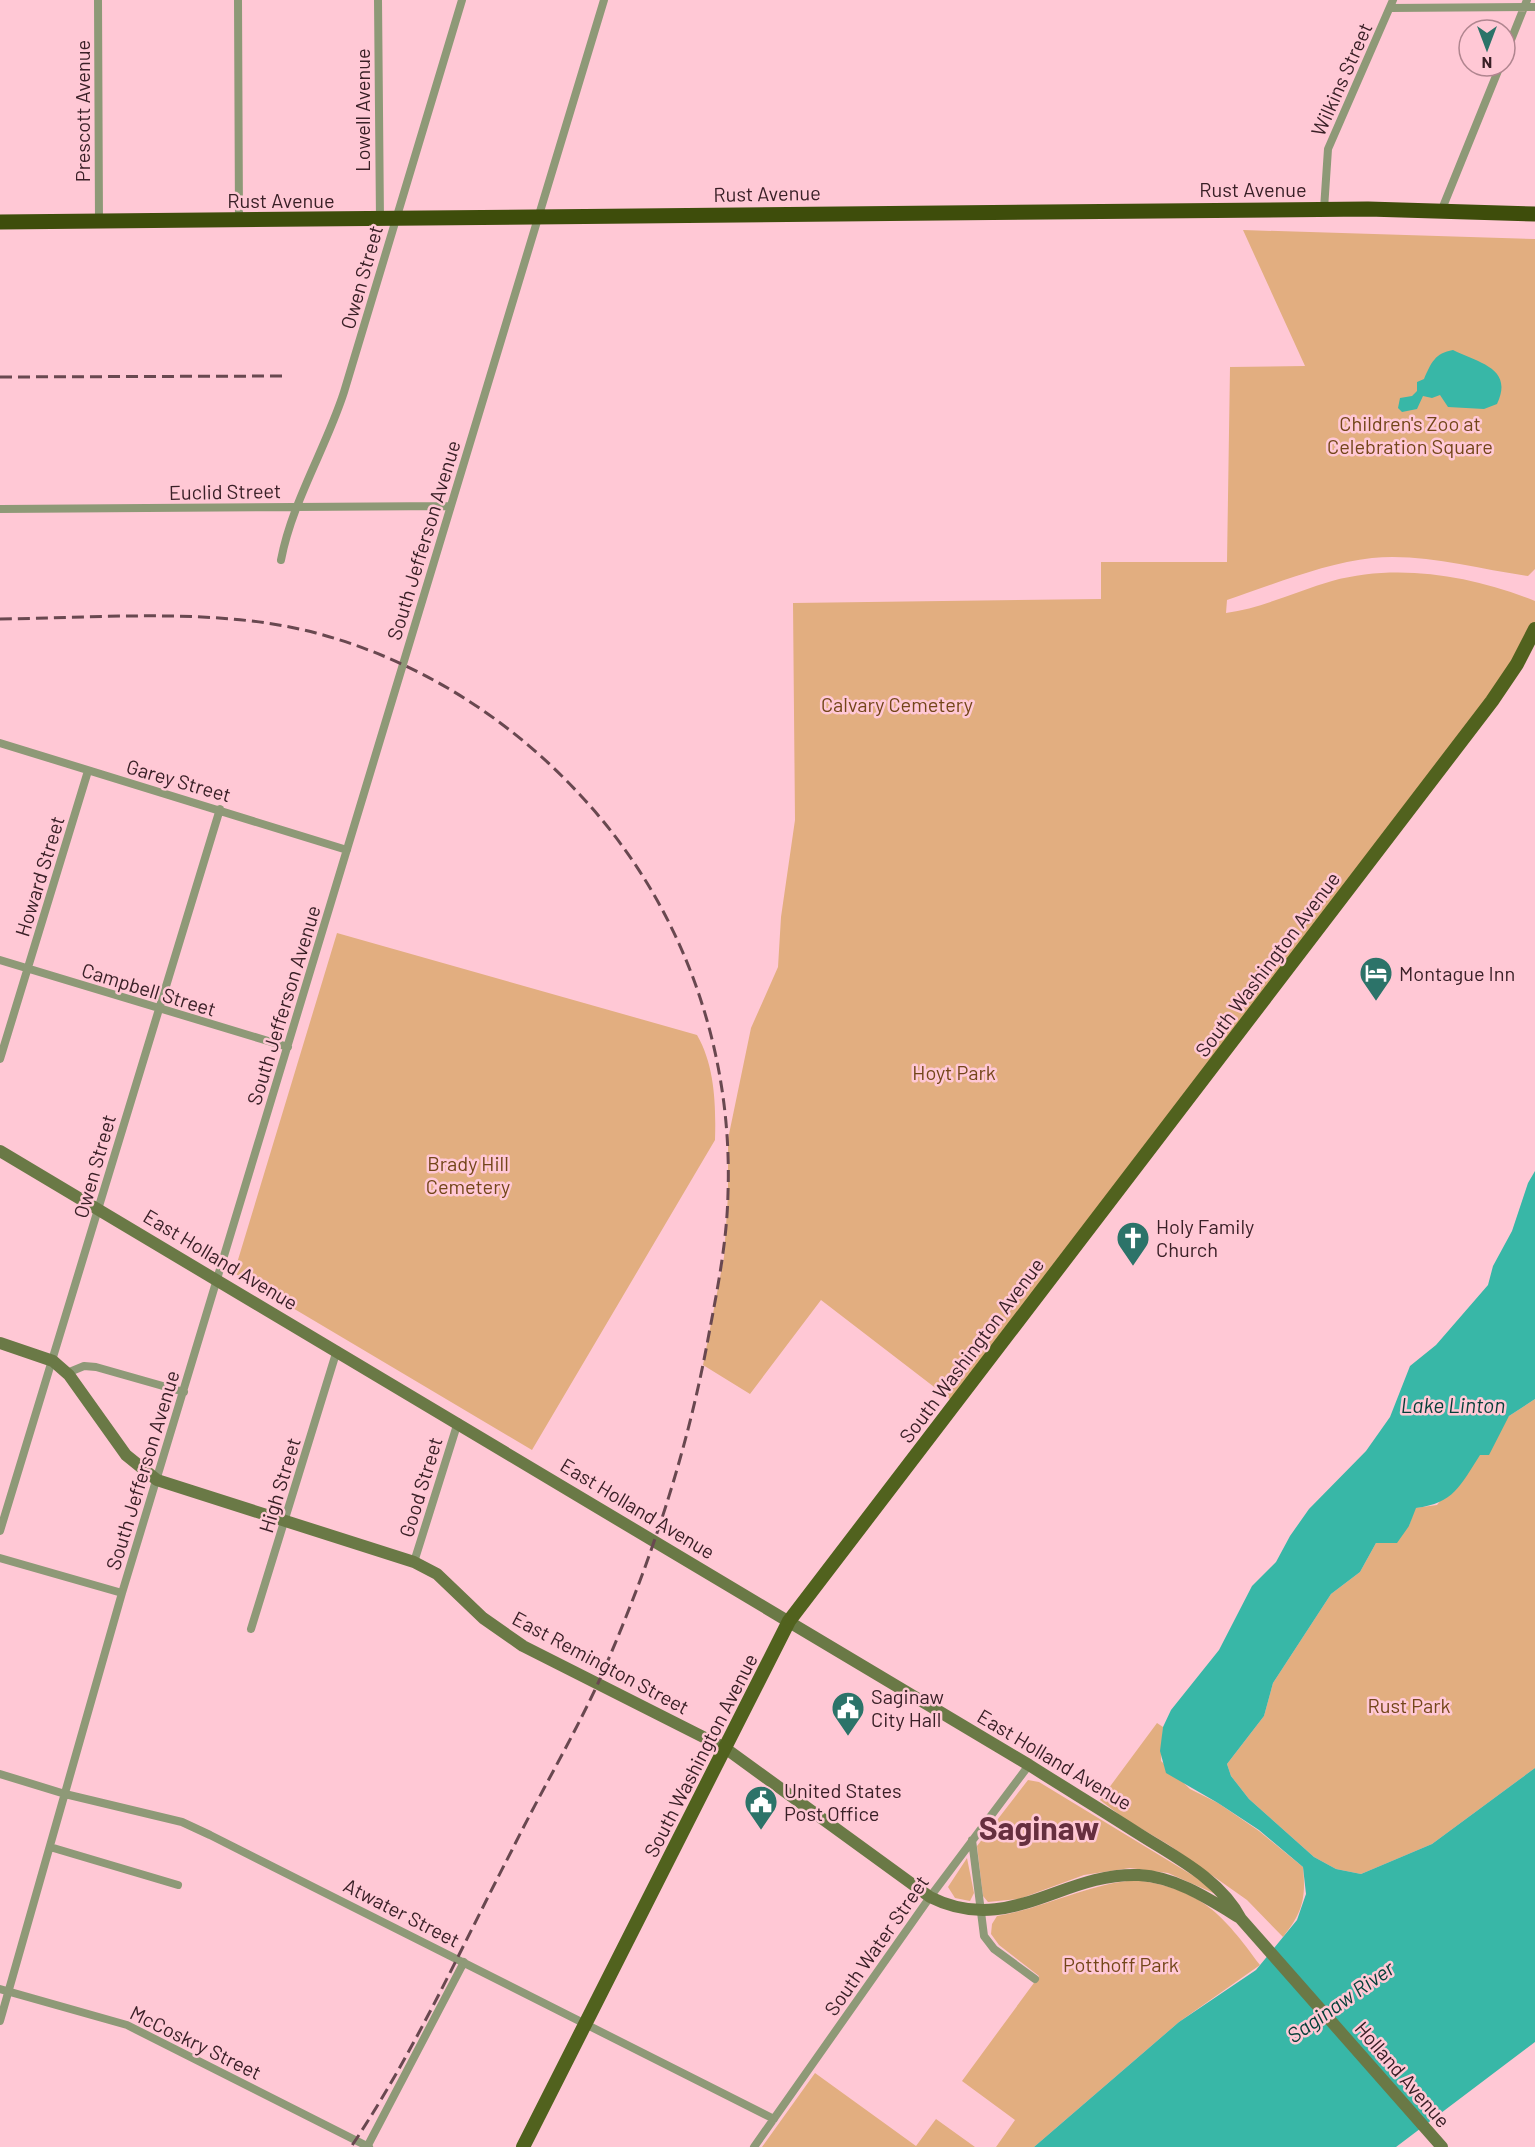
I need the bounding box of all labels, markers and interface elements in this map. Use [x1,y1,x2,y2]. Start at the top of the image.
north arrow [1457,18,1517,78]
street label: Wilkins Street [1305,19,1377,139]
street label: Prescott Avenue [70,40,94,182]
street label: Lowell Avenue [350,48,374,172]
text: N [1482,54,1492,73]
street label: Rust Avenue [1199,177,1307,201]
street label: Rust Avenue [713,180,821,206]
street label: Rust Avenue [227,188,335,212]
street label: Owen Street [335,222,387,332]
park label: Children's Zoo at Celebration Square [1327,411,1493,458]
street label: South Jefferson Avenue [381,437,465,643]
street label: Euclid Street [169,478,281,504]
park label: Calvary Cemetery [821,692,973,716]
street label: Garey Street [124,754,234,806]
street label: Howard Street [9,813,69,939]
street label: South Washington Avenue [1190,867,1344,1061]
street label: South Jefferson Avenue [241,902,325,1108]
hotel icon: Montague Inn [1358,955,1394,1002]
street label: Campbell Street [79,957,219,1021]
place label: Montague Inn [1399,961,1515,985]
park label: Hoyt Park [912,1060,996,1084]
street label: Owen Street [68,1111,120,1221]
park label: Brady Hill Cemetery [426,1151,510,1198]
street label: East Holland Avenue [140,1203,302,1315]
place label: Holy Family Church [1156,1214,1254,1261]
church icon: Holy Family Church [1115,1220,1151,1267]
street label: South Washington Avenue [894,1253,1048,1447]
street label: South Jefferson Avenue [100,1367,184,1573]
water label: Lake Linton [1401,1392,1505,1417]
street label: Good Street [393,1434,447,1540]
street label: High Street [253,1435,305,1535]
street label: East Holland Avenue [557,1452,719,1564]
street label: East Remington Street [509,1605,693,1719]
street label: South Washington Avenue [638,1649,762,1861]
place label: Saginaw City Hall [871,1684,944,1731]
public building icon: Saginaw City Hall [830,1690,866,1737]
park label: Rust Park [1367,1693,1451,1717]
street label: East Holland Avenue [974,1703,1136,1815]
place label: United States Post Office [784,1778,902,1825]
public building icon: United States Post Office [743,1784,779,1831]
district label: Saginaw [979,1808,1099,1846]
street label: South Water Street [819,1870,933,2020]
street label: Atwater Street [340,1872,464,1952]
park label: Potthoff Park [1063,1952,1179,1976]
water label: Saginaw River [1282,1955,1399,2047]
street label: McCoskry Street [126,2000,266,2084]
street label: Holland Avenue [1350,2016,1456,2132]

